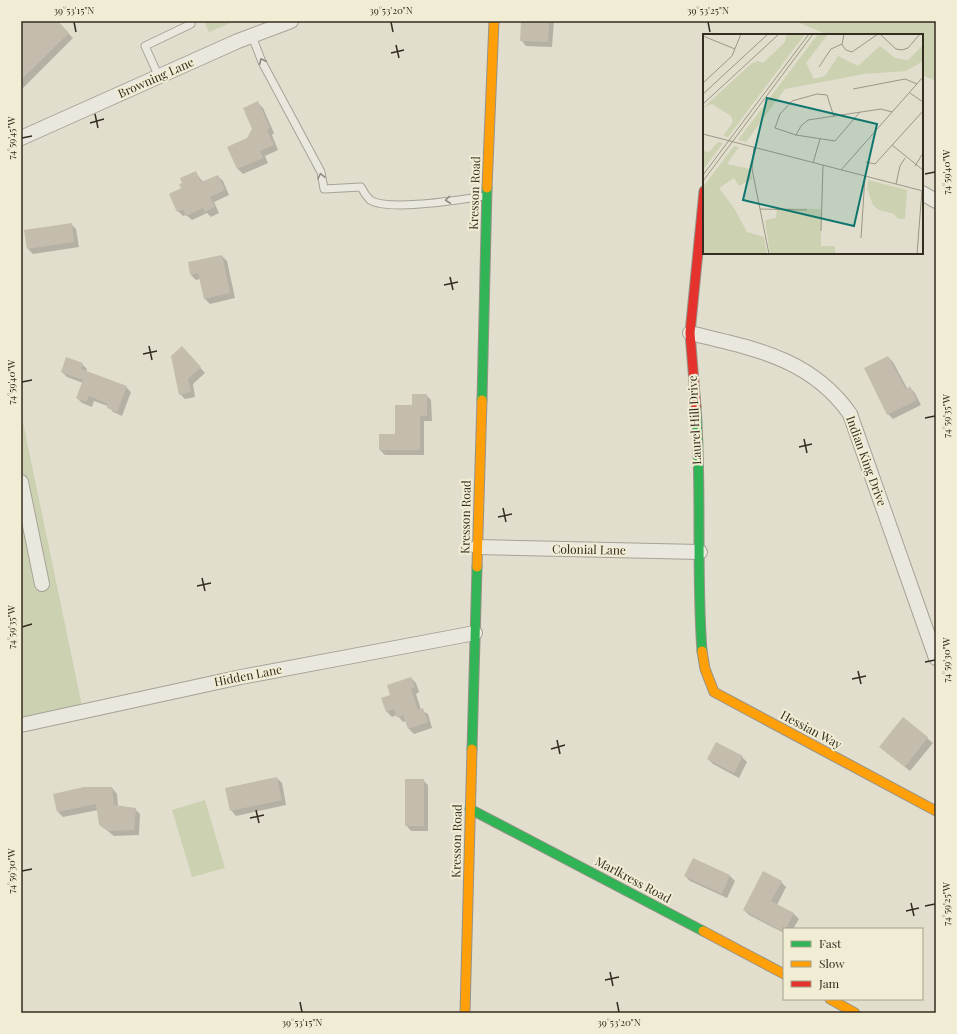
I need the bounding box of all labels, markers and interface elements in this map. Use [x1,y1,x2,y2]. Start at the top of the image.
text: 39°53'15"N [54,3,94,17]
text: 39°53'20"N [369,3,413,17]
text: 39°53'25"N [687,3,729,17]
inset map [703,34,923,254]
street label: Browning Lane [115,53,196,101]
one-way arrow [259,58,267,65]
text: 74°59'45"W [4,116,18,160]
text: 74°59'40"W [939,149,953,194]
street label: Kresson Road [465,156,483,230]
one-way arrow [318,173,326,180]
one-way arrow [445,196,451,205]
text: 74°59'40"W [4,359,18,404]
street label: Laurel Hill Drive [684,375,704,465]
text: 74°59'35"W [939,393,953,438]
street label: Indian King Drive [843,413,891,508]
street label: Kresson Road [456,480,474,554]
street label: Colonial Lane [552,540,626,558]
text: 74°59'35"W [4,604,18,649]
text: 74°59'30"W [939,637,953,683]
street label: Hidden Lane [212,661,283,689]
street label: Hessian Way [778,706,845,752]
street label: Kresson Road [447,804,465,878]
text: 74°59'30"W [4,848,18,894]
street label: Marlkress Road [593,852,674,906]
text: 74°59'25"W [939,881,953,926]
legend [783,928,923,1000]
text: Fast [819,935,842,951]
text: Slow [819,955,845,971]
text: Jam [818,975,840,991]
text: 39°53'15"N [282,1015,322,1029]
text: 39°53'20"N [597,1015,641,1029]

